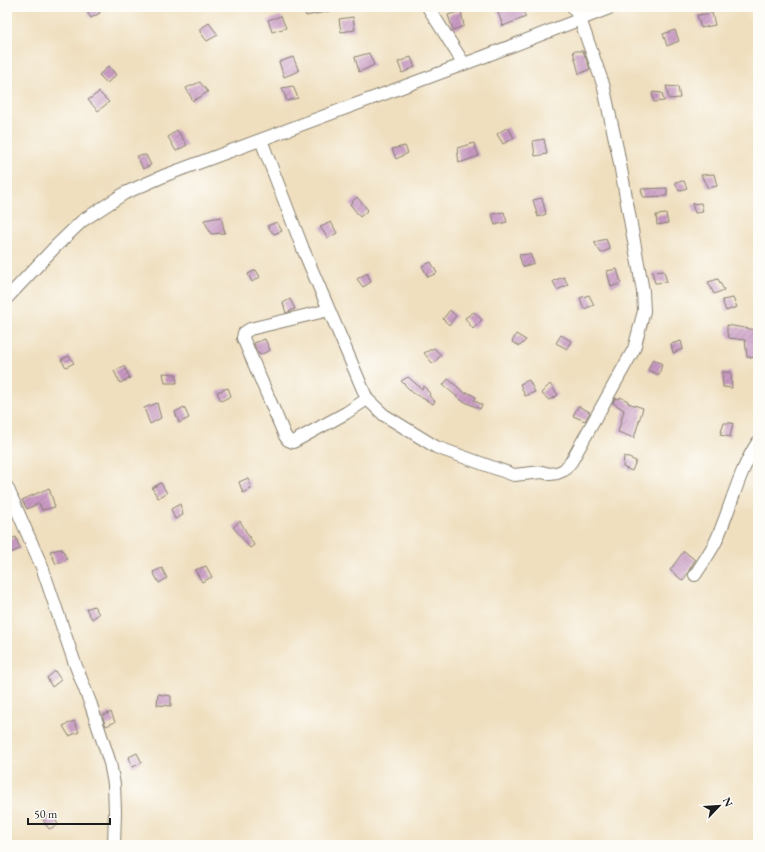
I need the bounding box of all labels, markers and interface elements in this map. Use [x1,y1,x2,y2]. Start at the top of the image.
north arrow [699,786,739,826]
text: N [720,795,736,809]
scale bar [28,800,110,826]
text: 50 m [34,806,58,822]

